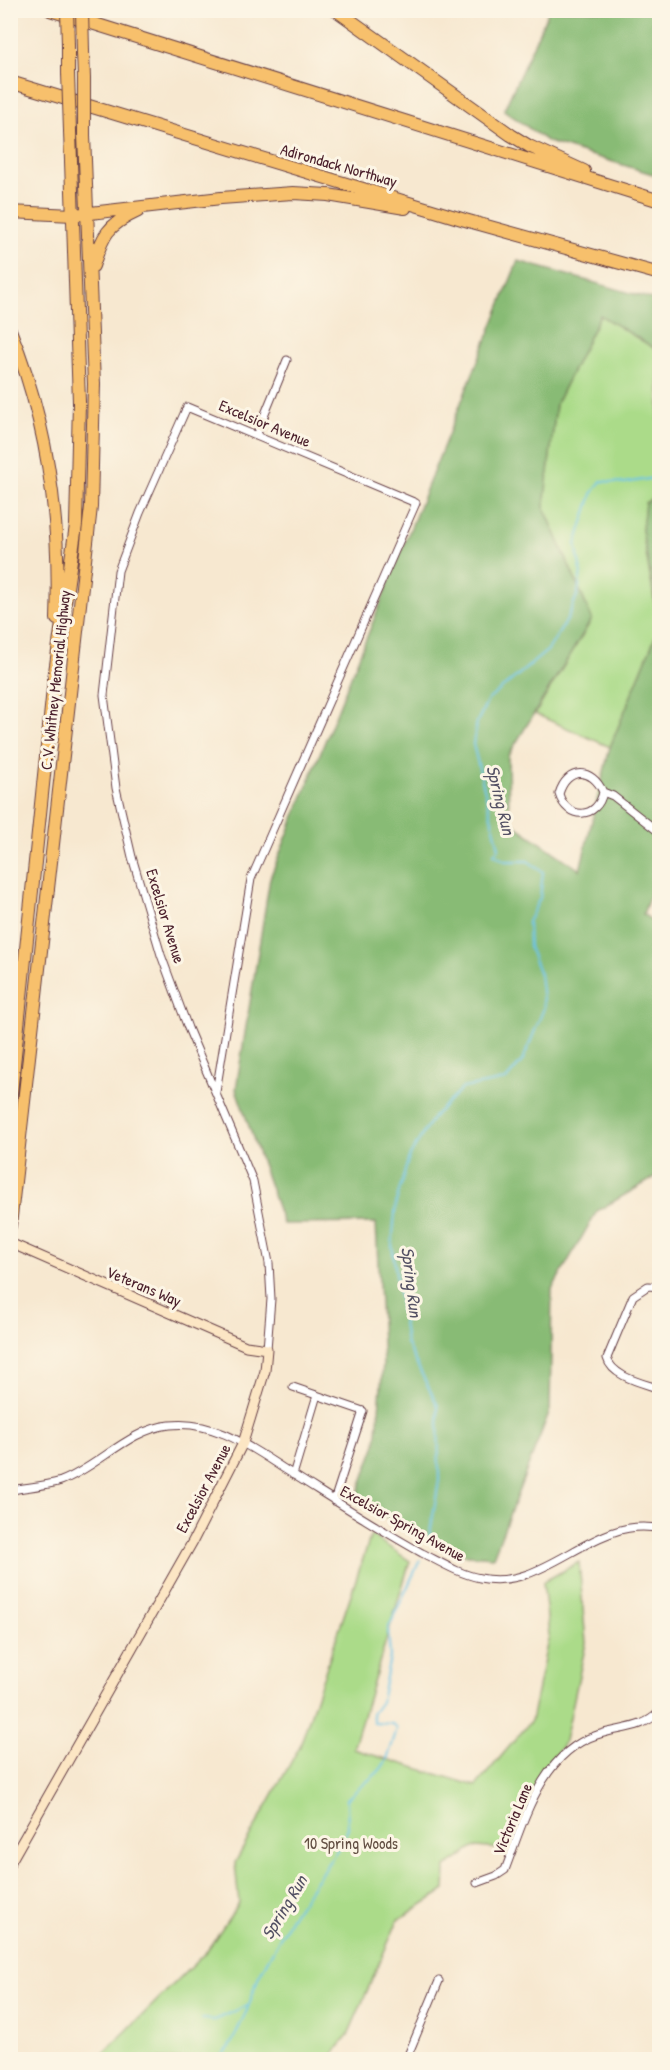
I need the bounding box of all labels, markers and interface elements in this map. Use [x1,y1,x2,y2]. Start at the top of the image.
street label: Adirondack Northway [278,138,400,192]
street label: Excelsior Avenue [216,394,315,452]
street label: C.V. Whitney Memorial Highway [35,589,75,771]
water label: Spring Run [480,763,522,839]
street label: Excelsior Avenue [141,866,191,967]
water label: Spring Run [395,1245,429,1320]
street label: Veterans Way [103,1260,185,1312]
street label: Excelsior Avenue [170,1439,236,1536]
street label: Excelsior Spring Avenue [337,1480,470,1567]
street label: Victoria Lane [487,1779,537,1858]
park label: 10 Spring Woods [304,1832,398,1854]
water label: Spring Run [255,1869,314,1944]

